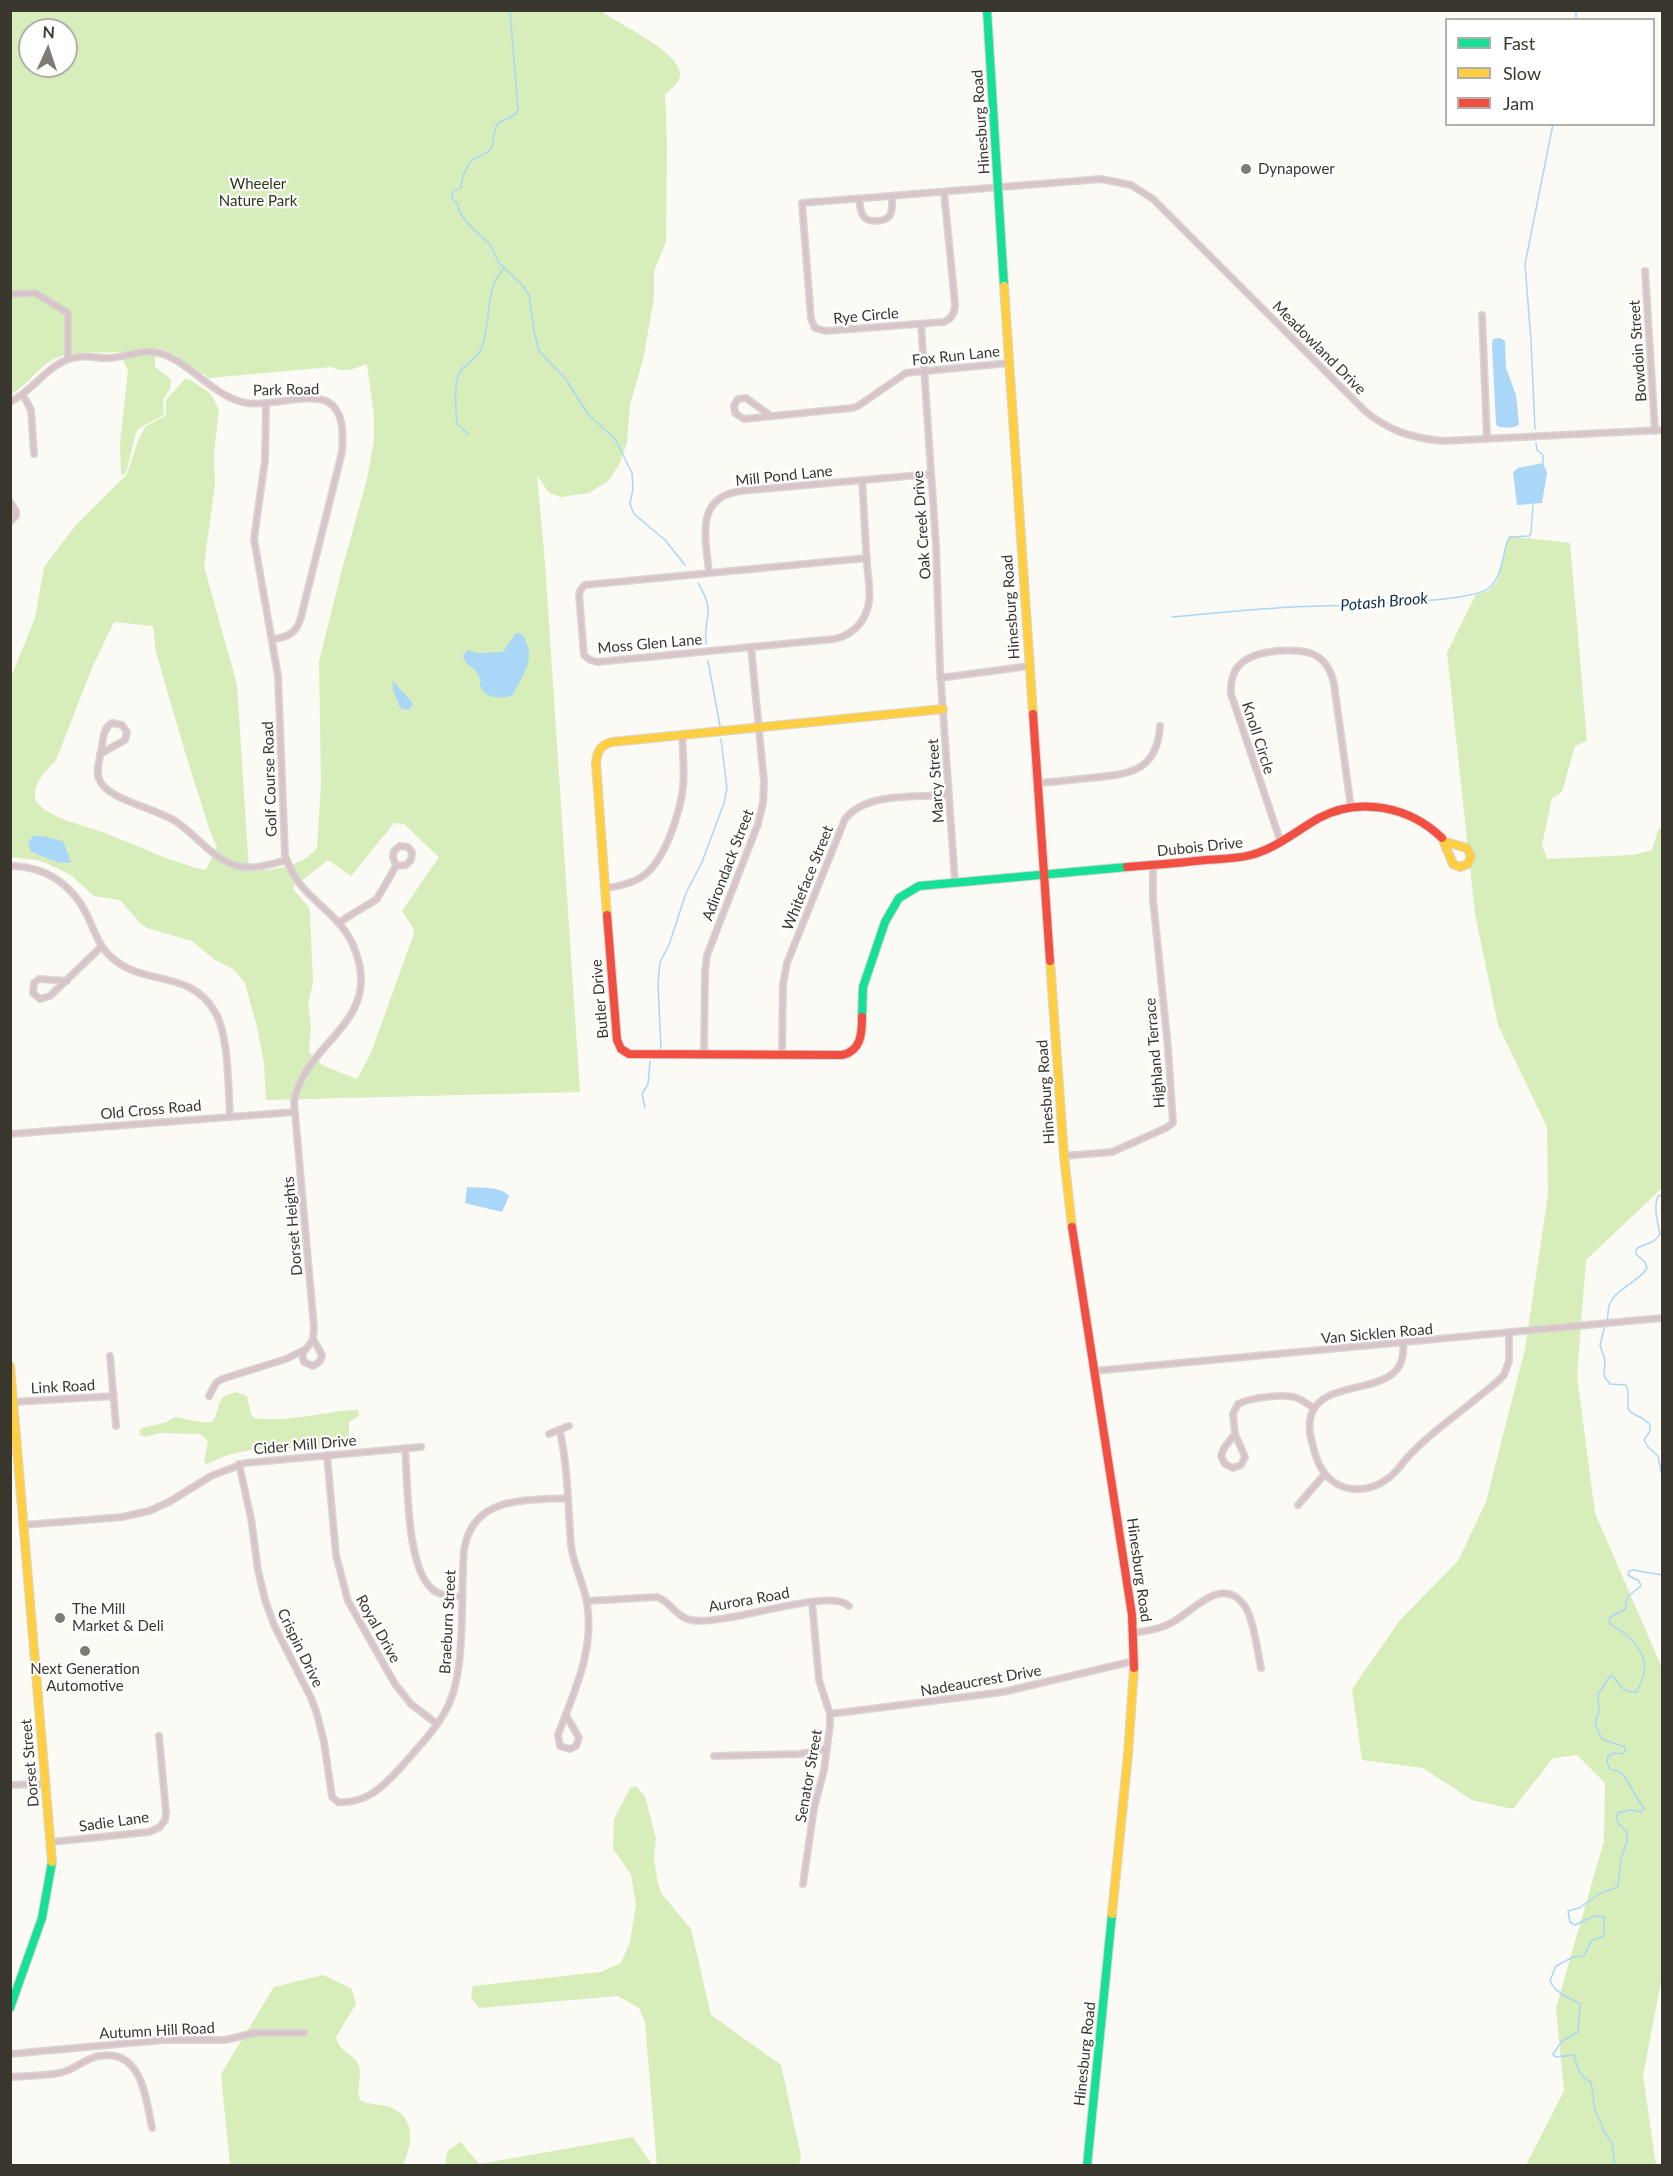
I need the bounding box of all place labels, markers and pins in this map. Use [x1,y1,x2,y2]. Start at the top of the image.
place label: Dynapower [1258,160,1335,178]
marker: Dynapower [1239,162,1253,176]
place label: The Mill Market & Deli [72,1600,164,1635]
marker: The Mill Market & Deli [53,1611,67,1625]
marker: Next Generation Automotive [78,1644,92,1658]
place label: Next Generation Automotive [30,1660,140,1695]

